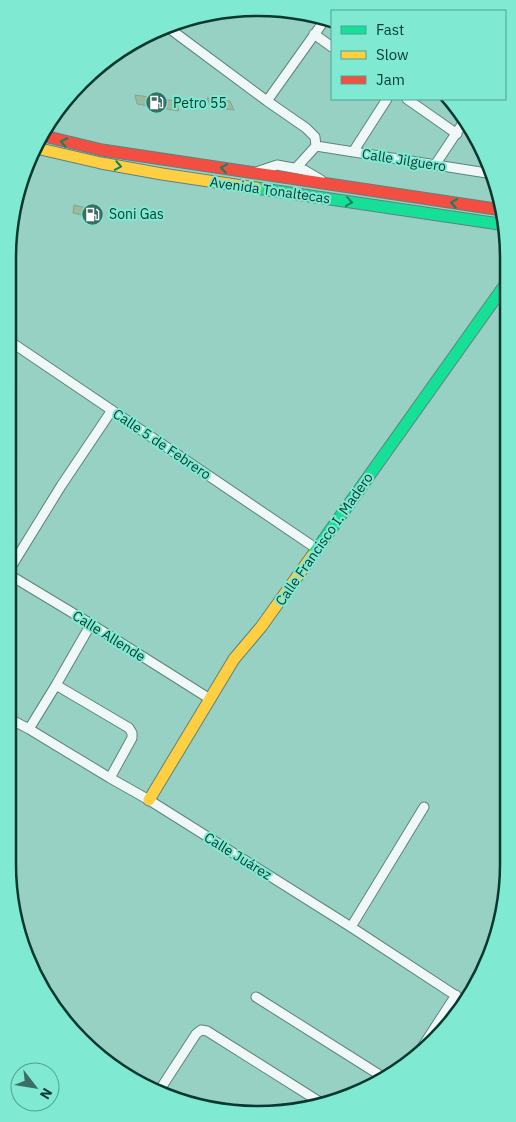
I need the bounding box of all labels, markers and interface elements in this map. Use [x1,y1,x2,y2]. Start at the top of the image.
legend [331,10,506,100]
text: Fast [376,20,404,39]
text: Slow [376,45,409,64]
text: Jam [376,70,405,89]
fuel station icon: Petro 55 [145,91,169,115]
place label: Petro 55 [173,94,227,112]
one-way arrow [60,137,68,147]
street label: Calle Jilguero [361,144,448,176]
one-way arrow [113,161,122,171]
one-way arrow [220,163,228,174]
street label: Avenida Tonaltecas [209,173,332,207]
one-way arrow [345,196,353,207]
one-way arrow [450,198,459,208]
fuel station icon: Soni Gas [81,202,105,226]
place label: Soni Gas [109,205,164,223]
street label: Calle 5 de Febrero [110,405,215,484]
street label: Calle Francisco I. Madero [271,469,377,609]
street label: Calle Allende [69,606,149,666]
street label: Calle Juárez [201,828,276,884]
north arrow [10,1062,60,1112]
text: N [36,1085,56,1103]

